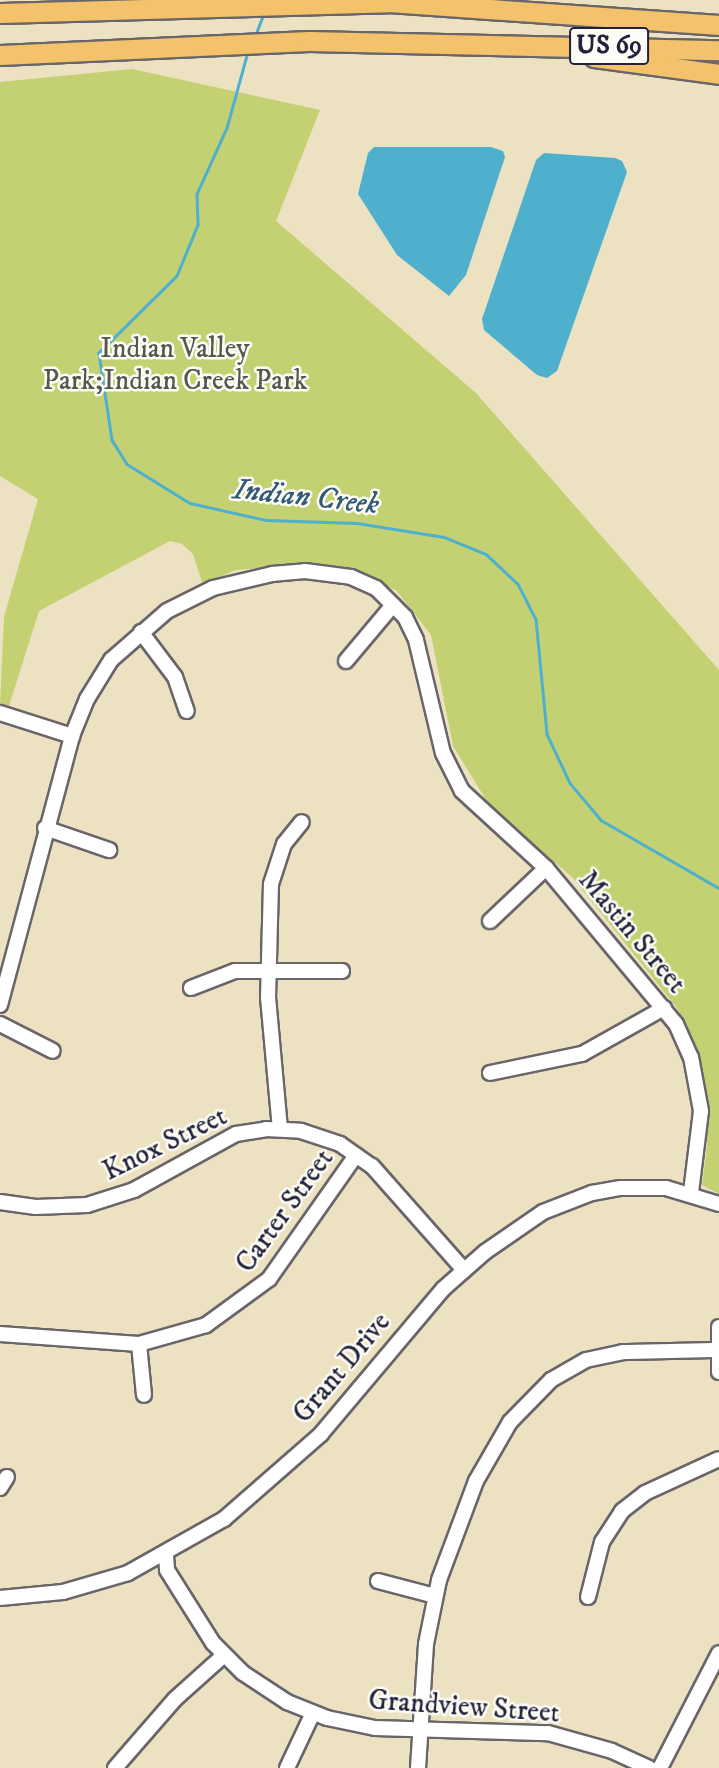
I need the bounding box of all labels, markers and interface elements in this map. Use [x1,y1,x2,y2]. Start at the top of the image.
road number: US 69 [569,23,649,68]
park label: Indian Valley Park;Indian Creek Park [43,332,307,398]
water label: Indian Creek [231,472,381,524]
street label: Mastin Street [571,864,693,1000]
street label: Knox Street [98,1100,232,1188]
street label: Carter Street [229,1143,341,1279]
street label: Grant Drive [286,1306,398,1430]
street label: Grandview Street [367,1684,561,1730]

